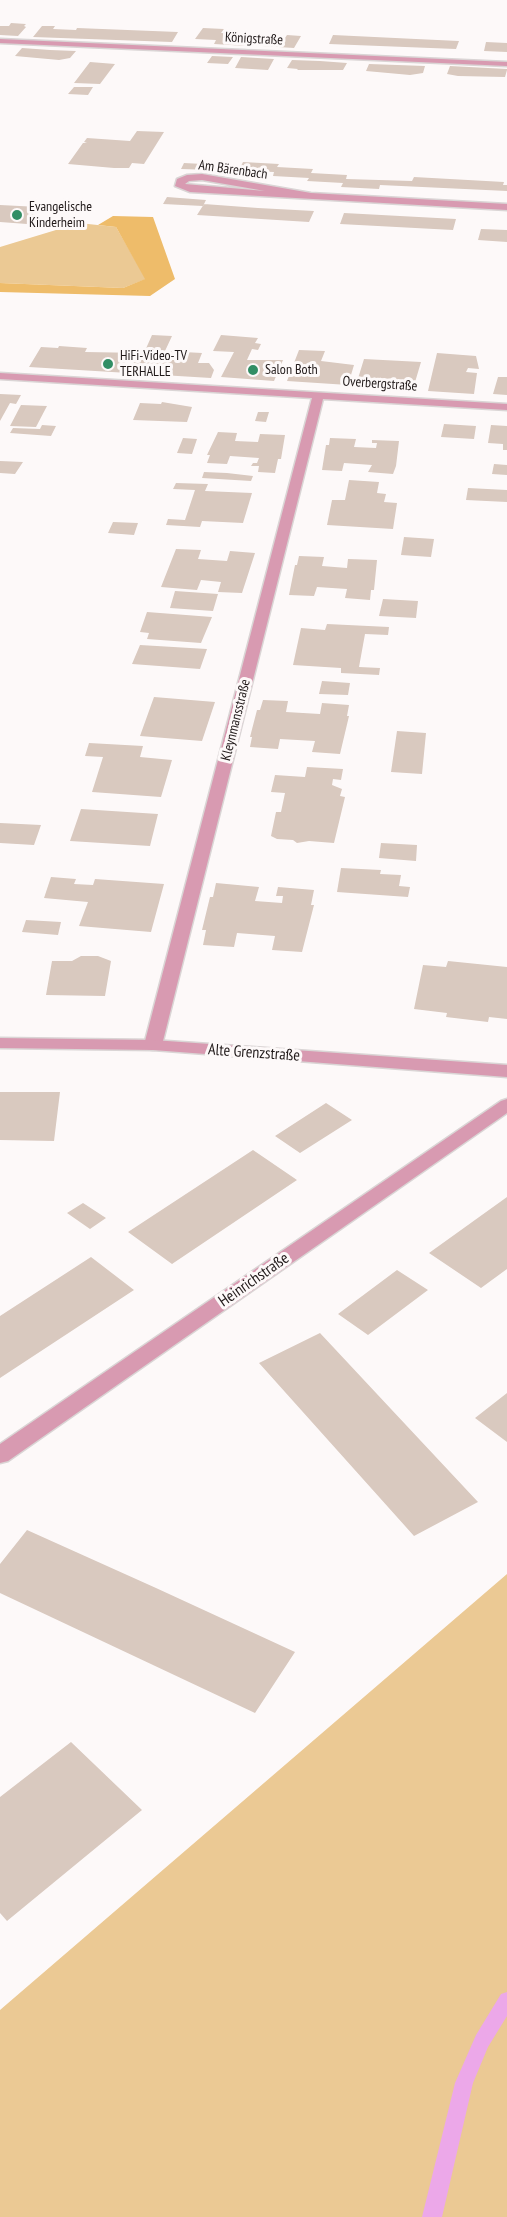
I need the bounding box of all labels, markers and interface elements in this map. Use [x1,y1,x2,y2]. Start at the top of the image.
street label: Königstraße [224,29,284,49]
street label: Am Bärenbach [197,157,269,183]
place label: Evangelische Kinderheim [29,199,92,232]
marker: Evangelische Kinderheim [10,208,24,222]
place label: HiFi-Video-TV TERHALLE [120,348,187,380]
marker: HiFi-Video-TV TERHALLE [101,357,115,371]
place label: Salon Both [265,362,318,378]
marker: Salon Both [246,363,260,377]
street label: Overbergstraße [342,373,418,395]
street label: Kleynmansstraße [218,678,254,762]
street label: Alte Grenzstraße [207,1040,301,1066]
street label: Heinrichstraße [215,1249,293,1311]

